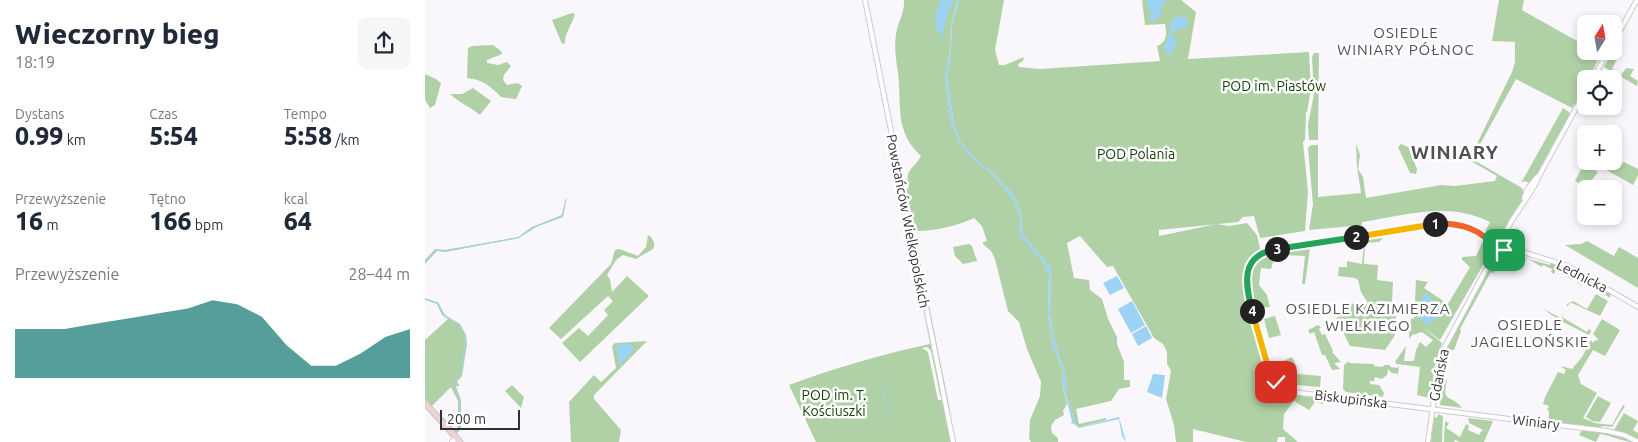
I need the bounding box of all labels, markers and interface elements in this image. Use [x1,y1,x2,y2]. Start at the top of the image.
north arrow [1577,15,1623,60]
map controls [1577,15,1622,225]
button: share [358,17,410,69]
text: Wieczorny bieg [15,18,220,49]
district label: OSIEDLE WINIARY PÓŁNOC [1337,24,1475,58]
text: 18:19 [15,53,55,71]
button: locate [1577,70,1622,115]
park label: POD im. Piastów [1222,78,1326,94]
text: Dystans [15,106,64,122]
text: Czas [149,106,178,122]
text: Tempo [284,106,327,122]
text: 0.99 [15,122,63,150]
text: 5:54 [149,122,198,150]
text: 5:58 [284,122,332,150]
button: + [1577,125,1622,170]
text: km [63,132,86,148]
text: /km [332,132,360,148]
street label: Powstańców Wielkopolskich [883,133,933,309]
district label: WINIARY [1411,141,1499,163]
park label: POD Polania [1097,146,1175,162]
button: − [1577,180,1622,225]
text: Przewyższenie [15,191,106,207]
text: Tętno [149,191,186,207]
text: kcal [284,191,308,207]
text: 16 [15,207,43,235]
text: 166 [149,207,192,235]
text: 64 [284,207,312,235]
pin: 1 [1423,212,1447,236]
text: 1 [1432,216,1439,232]
text: m [43,217,59,233]
text: bpm [192,217,223,233]
pin: 2 [1343,224,1369,250]
text: 2 [1353,229,1360,245]
pin [1483,229,1525,271]
pin: 3 [1265,236,1289,262]
icon: arrive [1490,236,1518,264]
text: 3 [1274,241,1281,257]
street label: Lednicka [1554,256,1610,296]
text: Przewyższenie [15,265,119,283]
text: 28–44 m [348,265,410,283]
pin: 4 [1239,298,1265,324]
district label: OSIEDLE KAZIMIERZA WIELKIEGO [1285,300,1451,334]
text: 4 [1249,303,1256,319]
district label: OSIEDLE JAGIELLOŃSKIE [1471,316,1589,350]
street label: Gdańska [1426,347,1452,403]
pin [1255,361,1297,403]
icon: check [1262,368,1290,396]
park label: POD im. T. Kościuszki [802,387,866,419]
street label: Biskupińska [1314,387,1388,411]
scale bar [440,407,520,430]
text: 200 m [447,411,486,427]
street label: Winiary [1511,411,1561,433]

